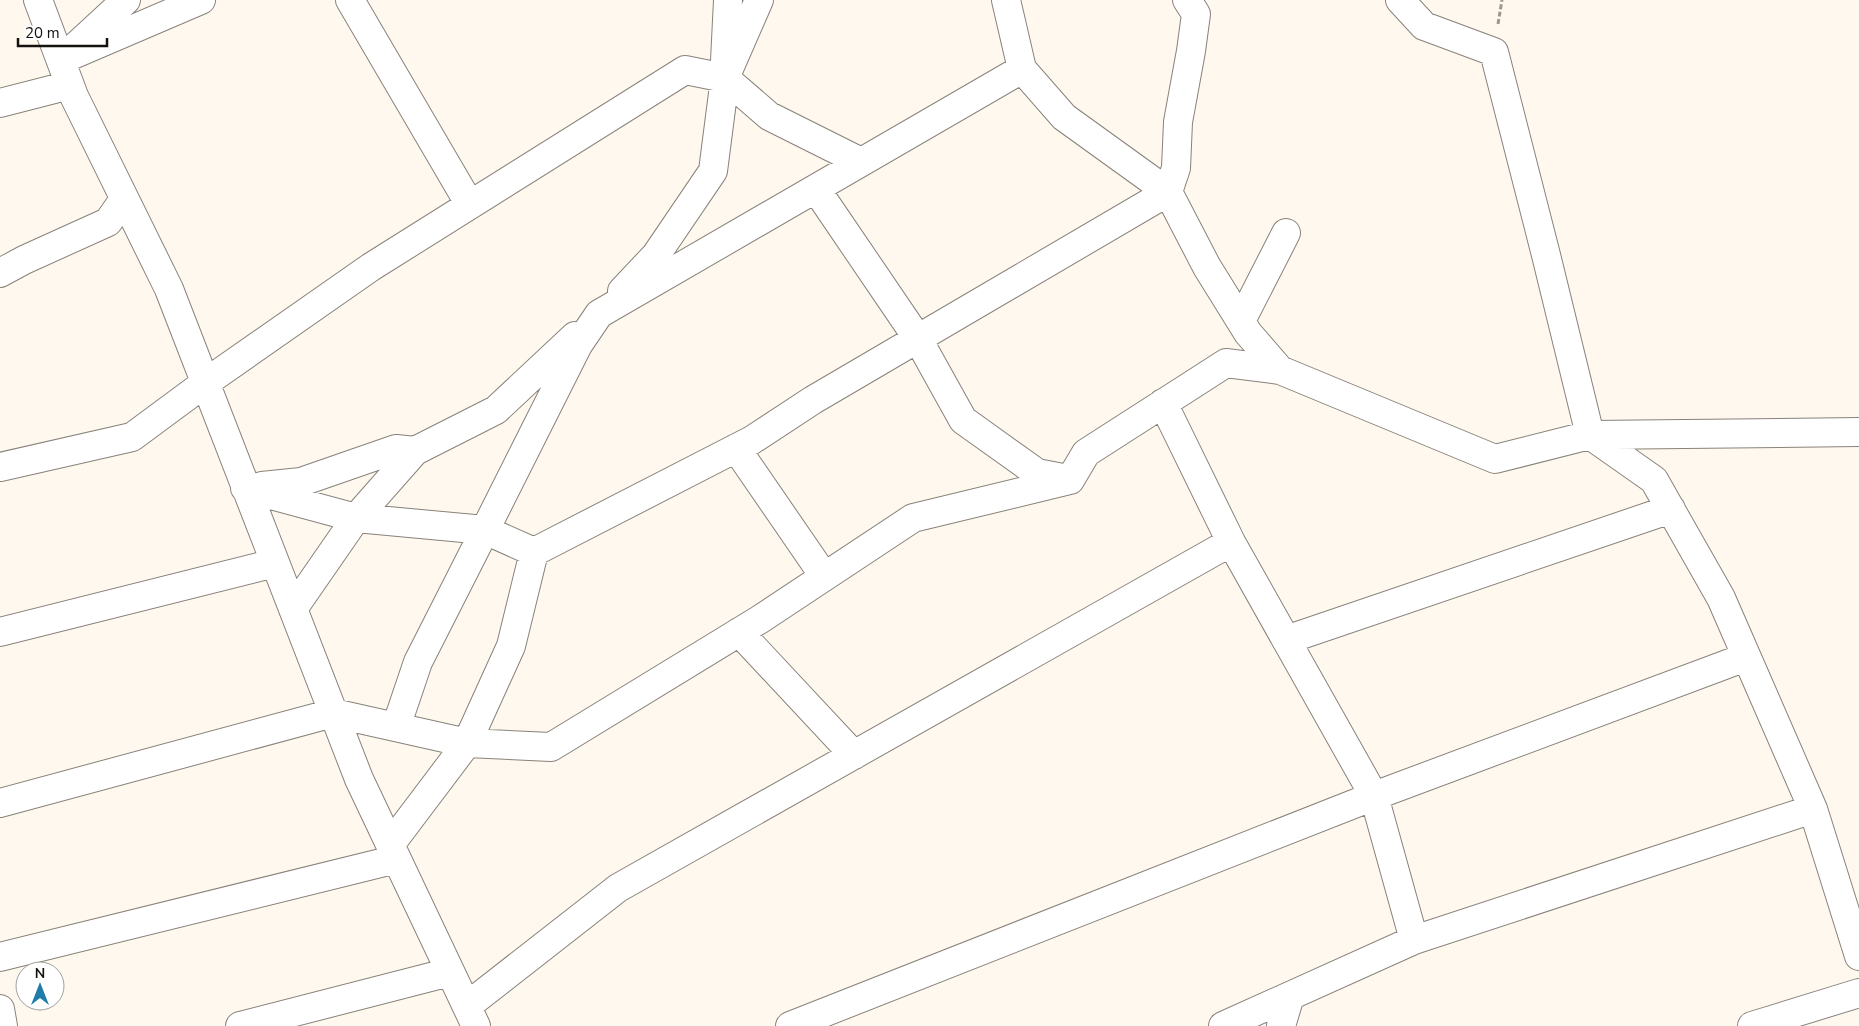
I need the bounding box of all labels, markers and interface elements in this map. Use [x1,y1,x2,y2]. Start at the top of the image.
scale bar [18,15,106,47]
text: 20 m [25,23,60,43]
north arrow [15,961,65,1011]
text: N [35,964,45,983]

